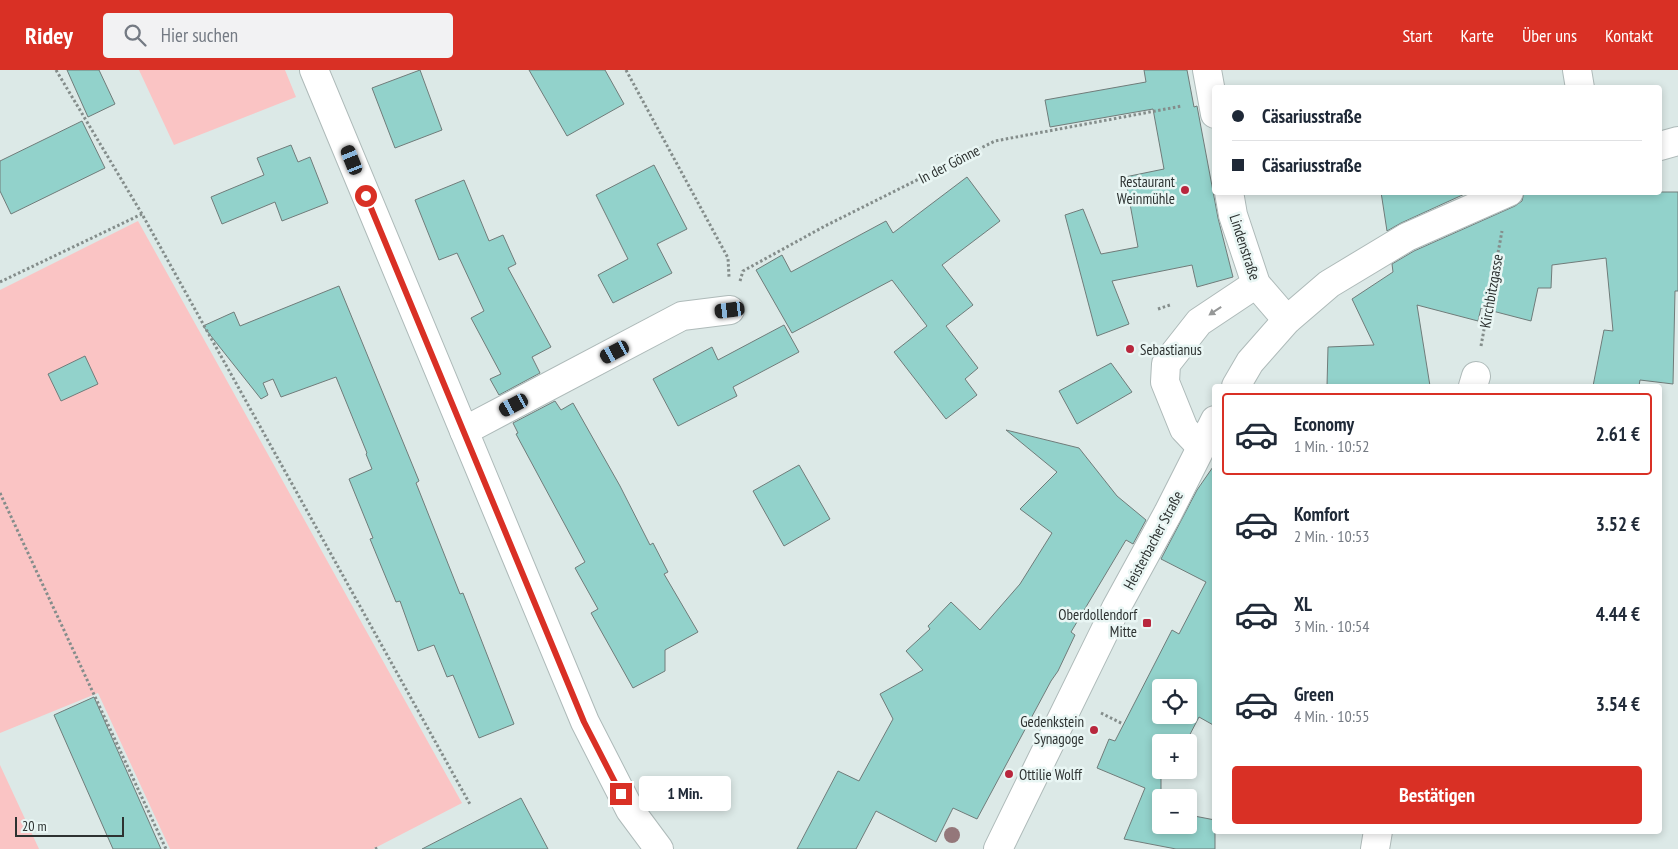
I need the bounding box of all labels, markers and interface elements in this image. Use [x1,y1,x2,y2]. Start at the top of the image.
search box [103,13,453,58]
text: Ridey [25,20,73,51]
icon: search [121,21,149,49]
text: Hier suchen [161,23,238,47]
text: Start [1402,24,1433,47]
text: Karte [1461,24,1494,47]
text: Über uns [1522,24,1577,47]
text: Kontakt [1605,24,1653,47]
text: Cäsariusstraße [1262,104,1362,128]
street label: In der Gönne [915,140,983,188]
car [339,143,364,177]
text: Cäsariusstraße [1262,153,1362,177]
place label: Restaurant Weinmühle [1117,172,1175,208]
marker: Restaurant Weinmühle [1179,184,1191,196]
route start [355,185,377,207]
street label: Lindenstraße [1225,212,1265,282]
street label: Kirchbitzgasse [1475,253,1507,329]
car [714,301,745,319]
one-way arrow [1209,306,1222,316]
car [598,338,631,366]
place label: Sebastianus [1140,340,1202,359]
marker: Sebastianus [1124,343,1136,355]
car [497,391,530,419]
icon: car [1234,412,1279,457]
text: Economy [1294,412,1354,436]
text: 2.61 € [1596,422,1640,446]
text: 1 Min. · 10:52 [1294,436,1369,456]
street label: Heisterbacher Straße [1119,487,1187,593]
icon: car [1234,502,1279,547]
text: Komfort [1294,502,1349,526]
text: 3.52 € [1596,512,1640,536]
text: 2 Min. · 10:53 [1294,526,1369,546]
icon: car [1234,592,1279,637]
text: XL [1294,592,1312,616]
text: 4.44 € [1596,602,1640,626]
place label: Oberdollendorf Mitte [1058,605,1138,641]
text: 3 Min. · 10:54 [1294,616,1369,636]
marker: Oberdollendorf Mitte [1141,617,1153,629]
map controls [1152,679,1197,834]
button: locate [1152,679,1197,724]
icon: car [1234,682,1279,727]
text: Green [1294,682,1334,706]
text: 3.54 € [1596,692,1640,716]
text: 4 Min. · 10:55 [1294,706,1369,726]
place label: Gedenkstein Synagoge [1020,712,1084,748]
marker: Gedenkstein Synagoge [1088,724,1100,736]
button: + [1152,734,1197,779]
place label: Ottilie Wolff [1019,765,1083,784]
button: Bestätigen [1232,766,1642,824]
marker: Ottilie Wolff [1003,768,1015,780]
callout: 1 Min. [638,776,731,812]
route end [610,783,632,805]
text: 1 Min. [667,783,703,803]
button: − [1152,789,1197,834]
scale bar [15,814,124,837]
text: 20 m [22,817,47,835]

